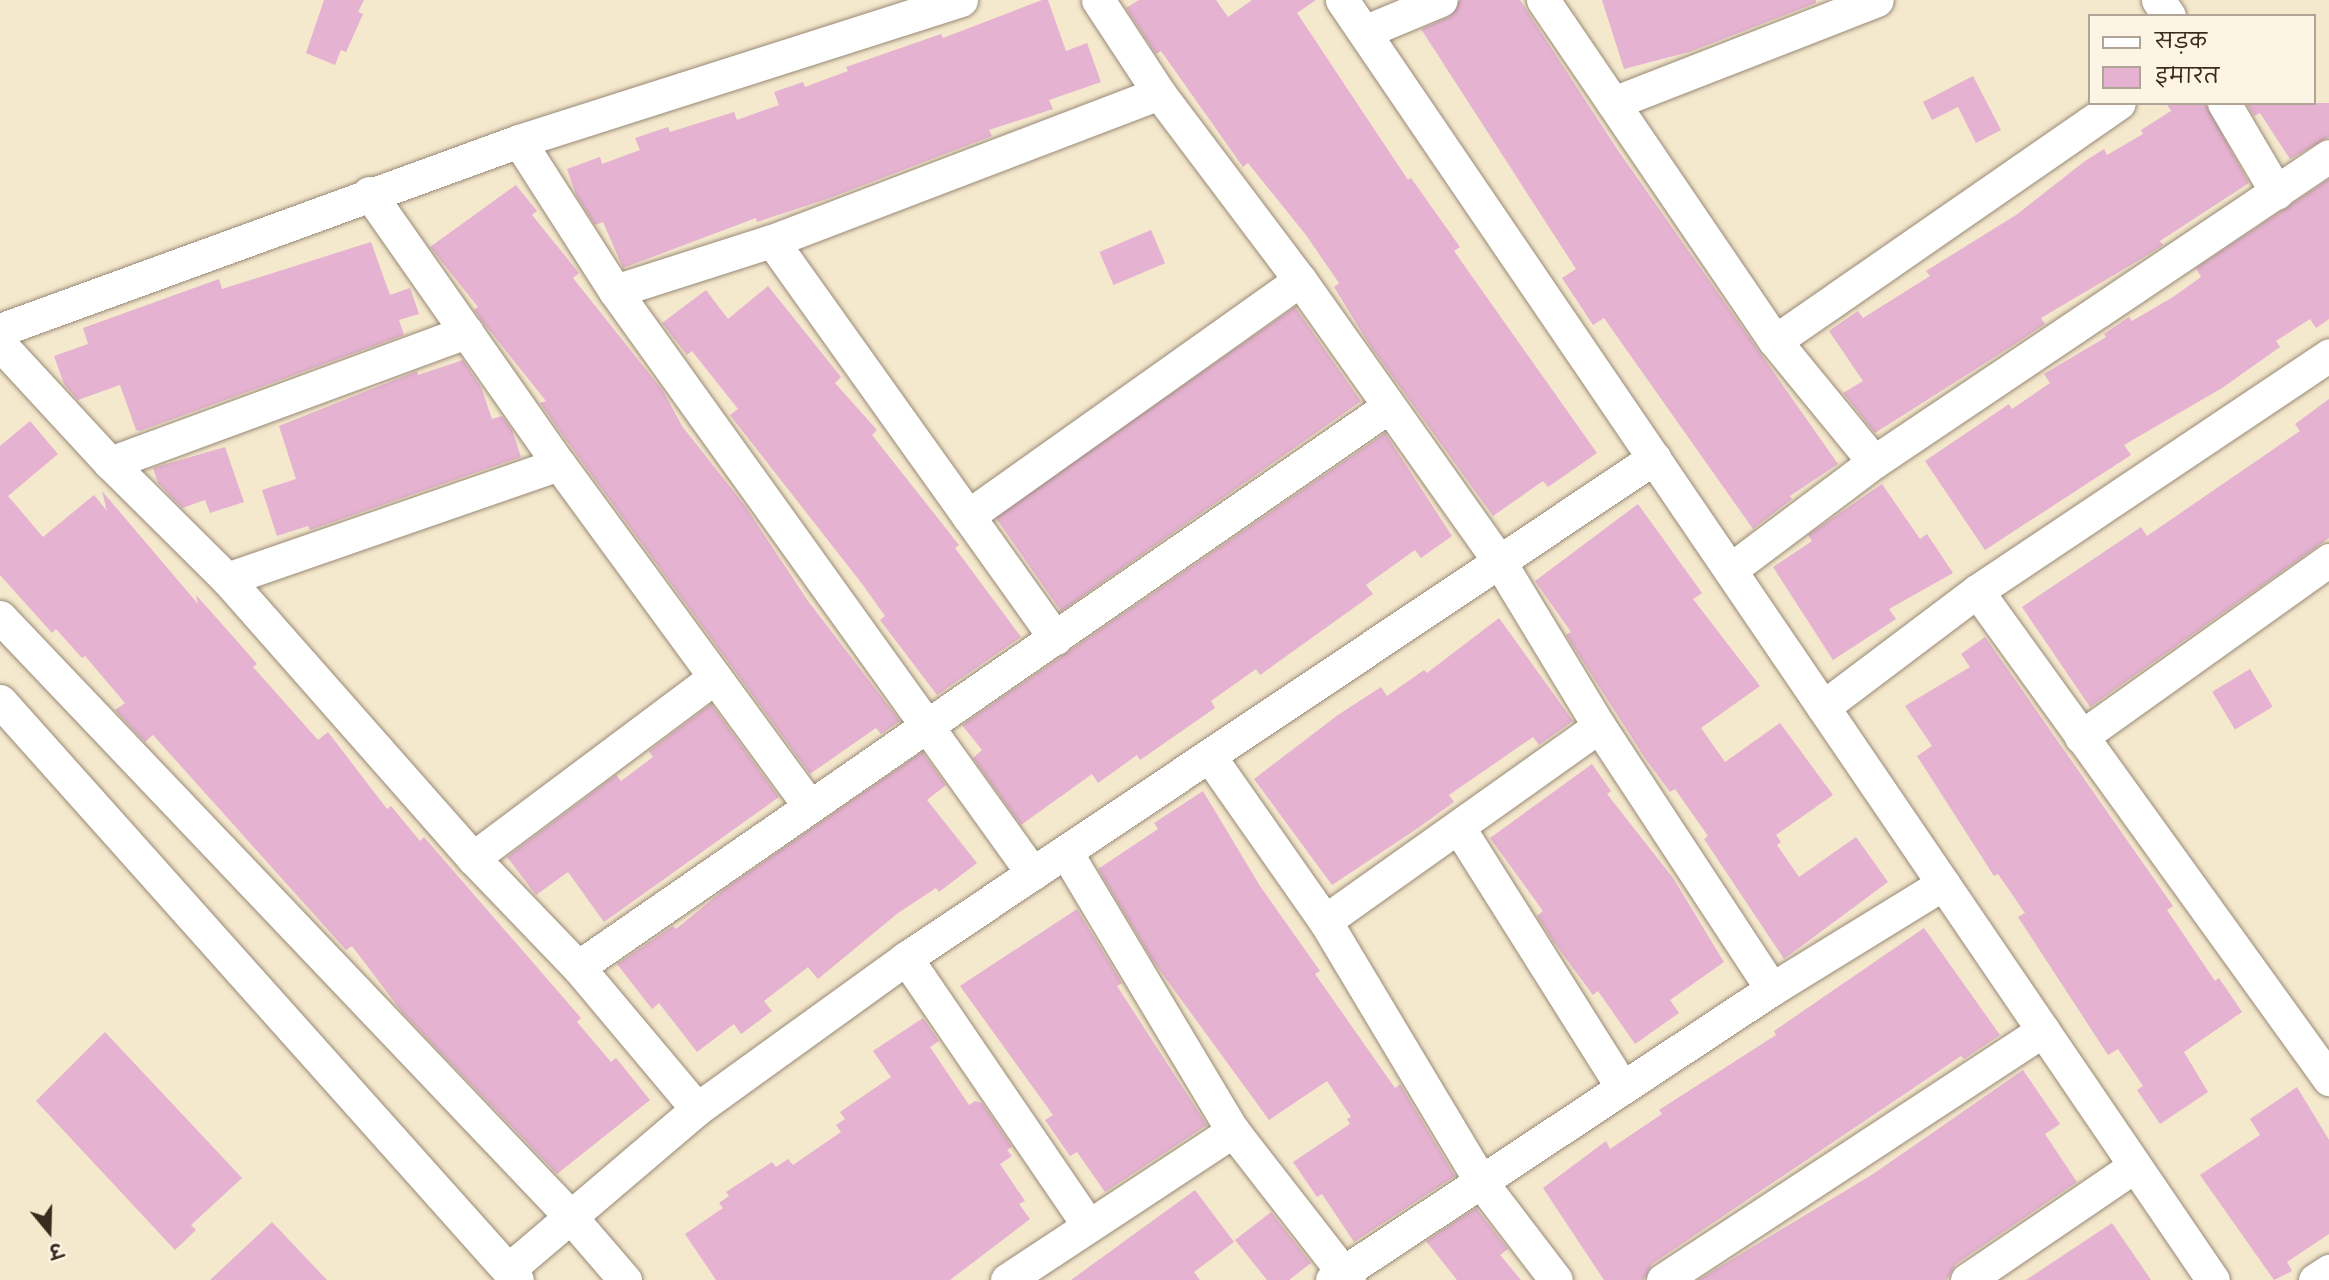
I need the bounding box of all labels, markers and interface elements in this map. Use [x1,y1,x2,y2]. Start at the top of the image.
legend [2088,14,2315,105]
text: सड़क [2155,26,2207,55]
text: इमारत [2155,61,2219,90]
north arrow [14,1196,84,1266]
text: उ [46,1237,66,1265]

